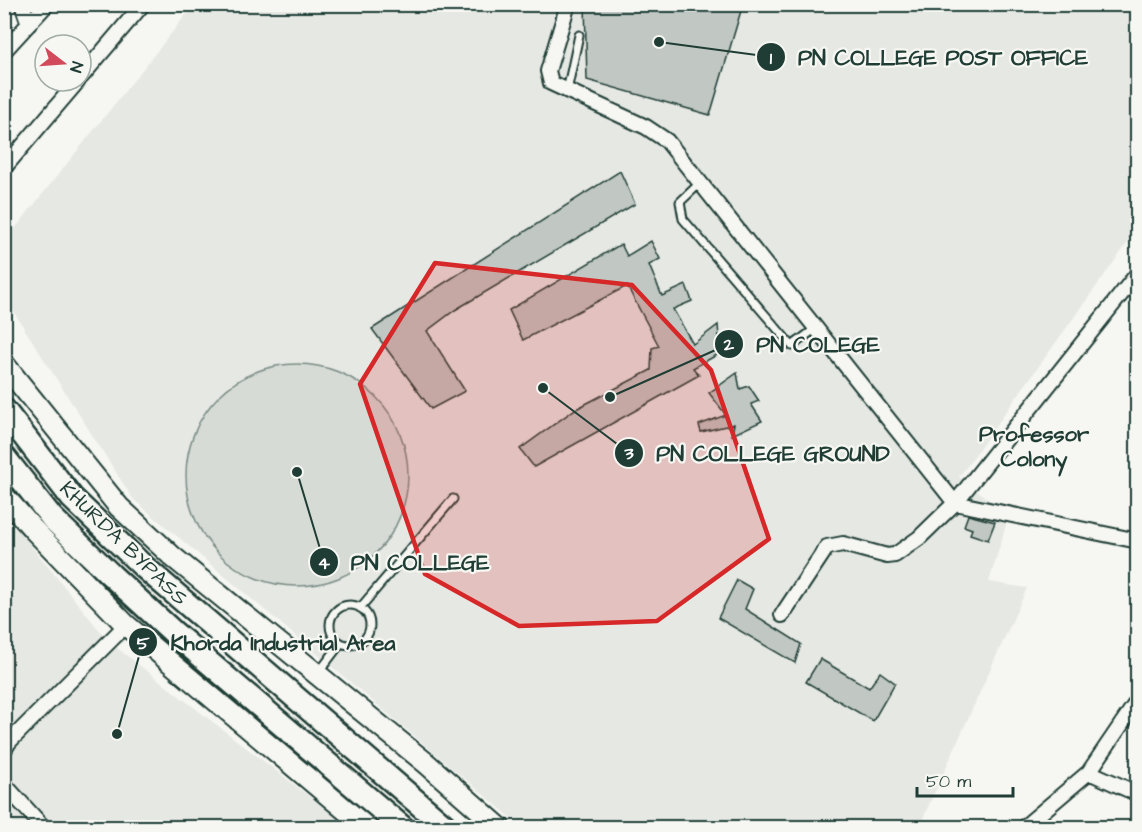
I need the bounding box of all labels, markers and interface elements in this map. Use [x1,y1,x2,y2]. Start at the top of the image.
north arrow [33,33,93,93]
callout: PN COLLEGE POST OFFICE [756,37,1100,77]
text: PN COLLEGE POST OFFICE [798,43,1088,74]
text: 1 [770,46,773,71]
text: N [64,59,88,75]
callout: PN COLEGE [714,324,892,364]
text: PN COLEGE [756,330,880,361]
text: 2 [723,332,735,357]
district label: Professor Colony [979,419,1090,477]
callout: PN COLLEGE GROUND [614,433,902,473]
text: PN COLLEGE GROUND [656,439,891,470]
text: 3 [623,441,634,466]
street label: KHURDA BYPASS [53,475,194,612]
callout: PN COLLEGE [309,542,501,582]
text: PN COLLEGE [351,548,489,579]
text: 4 [318,551,331,576]
callout: Khorda Industrial Area [128,622,407,662]
text: Khorda Industrial Area [171,628,396,659]
text: 5 [137,631,150,656]
scale bar [917,760,1013,798]
text: 50 m [926,769,971,794]

